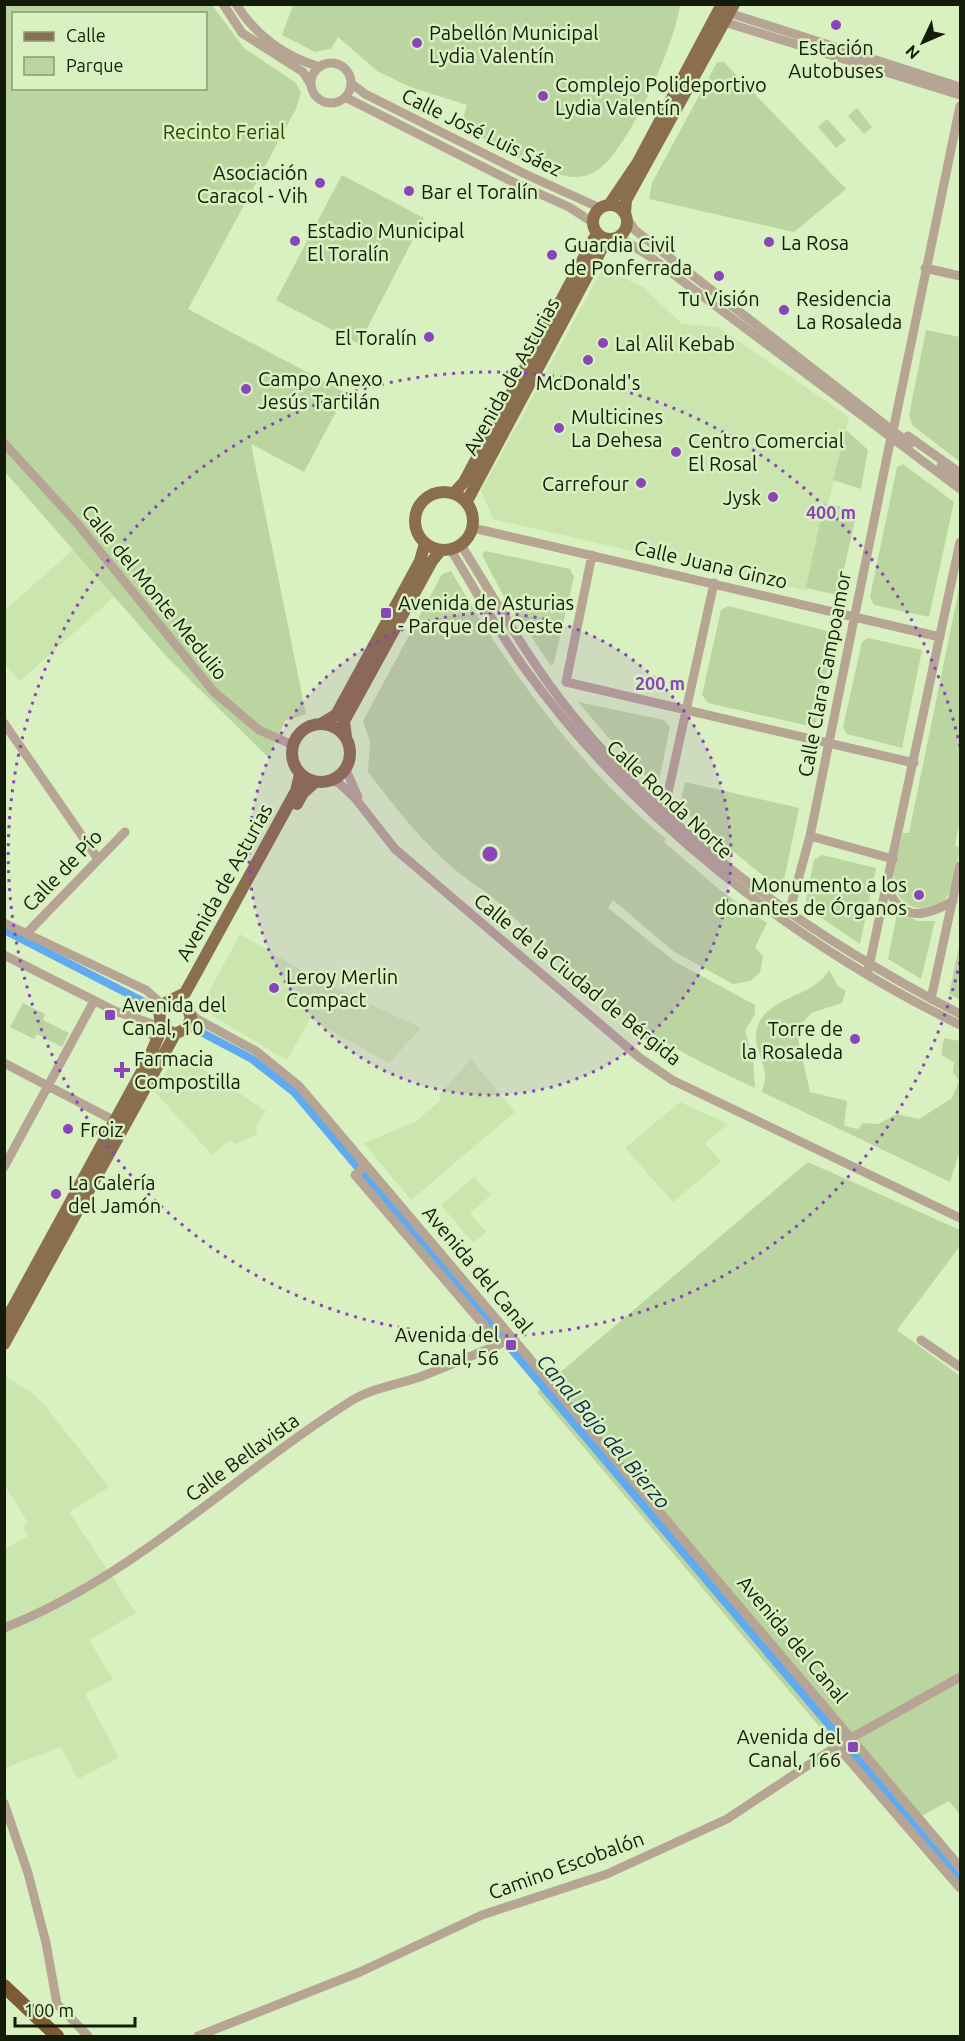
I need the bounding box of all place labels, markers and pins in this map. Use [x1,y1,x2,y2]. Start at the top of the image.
marker: Estación Autobuses [829,18,843,32]
place label: Pabellón Municipal Lydia Valentín [429,21,598,67]
marker: Pabellón Municipal Lydia Valentín [410,36,424,50]
place label: Estación Autobuses [788,36,884,82]
place label: Complejo Polideportivo Lydia Valentín [555,73,767,119]
marker: Complejo Polideportivo Lydia Valentín [536,89,550,103]
place label: Asociación Caracol - Vih [197,161,308,207]
marker: Asociación Caracol - Vih [313,176,327,190]
place label: Bar el Toralín [421,180,538,203]
marker: Bar el Toralín [402,184,416,198]
place label: Estadio Municipal El Toralín [307,219,464,265]
place label: La Rosa [781,231,849,254]
place label: Guardia Civil de Ponferrada [564,233,692,279]
marker: Estadio Municipal El Toralín [288,234,302,248]
marker: La Rosa [762,235,776,249]
marker: Guardia Civil de Ponferrada [545,248,559,262]
marker: Tu Visión [712,269,726,283]
place label: Tu Visión [678,287,760,310]
place label: Residencia La Rosaleda [796,287,902,333]
marker: Residencia La Rosaleda [777,303,791,317]
place label: El Toralín [335,326,417,349]
marker: El Toralín [422,330,436,344]
place label: Lal Alil Kebab [615,332,735,355]
marker: Lal Alil Kebab [596,336,610,350]
marker: McDonald's [581,353,595,367]
place label: Campo Anexo Jesús Tartilán [258,367,383,413]
place label: McDonald's [536,371,640,394]
marker: Campo Anexo Jesús Tartilán [239,382,253,396]
place label: Multicines La Dehesa [571,405,663,451]
marker: Multicines La Dehesa [552,421,566,435]
place label: Centro Comercial El Rosal [688,429,844,475]
marker: Centro Comercial El Rosal [669,445,683,459]
place label: Carrefour [542,472,629,495]
marker: Carrefour [634,476,648,490]
place label: Jysk [723,486,761,509]
marker: Jysk [766,490,780,504]
place label: Avenida de Asturias - Parque del Oeste [398,591,574,637]
marker: Avenida de Asturias - Parque del Oeste [379,606,393,620]
centre of rings [480,844,500,864]
place label: Monumento a los donantes de Órganos [714,873,907,919]
marker: Monumento a los donantes de Órganos [912,888,926,902]
place label: Leroy Merlin Compact [286,965,398,1011]
marker: Leroy Merlin Compact [267,981,281,995]
place label: Avenida del Canal, 10 [122,993,226,1039]
marker: Avenida del Canal, 10 [103,1008,117,1022]
place label: Torre de la Rosaleda [742,1017,843,1063]
marker: Torre de la Rosaleda [848,1032,862,1046]
place label: Farmacia Compostilla [134,1047,241,1093]
marker: Farmacia Compostilla [115,1063,129,1077]
place label: Froiz [80,1118,124,1141]
marker: Froiz [61,1122,75,1136]
place label: La Galería del Jamón [68,1171,161,1217]
marker: La Galería del Jamón [49,1187,63,1201]
place label: Avenida del Canal, 56 [395,1323,499,1369]
marker: Avenida del Canal, 56 [504,1338,518,1352]
place label: Avenida del Canal, 166 [737,1725,841,1771]
marker: Avenida del Canal, 166 [846,1740,860,1754]

